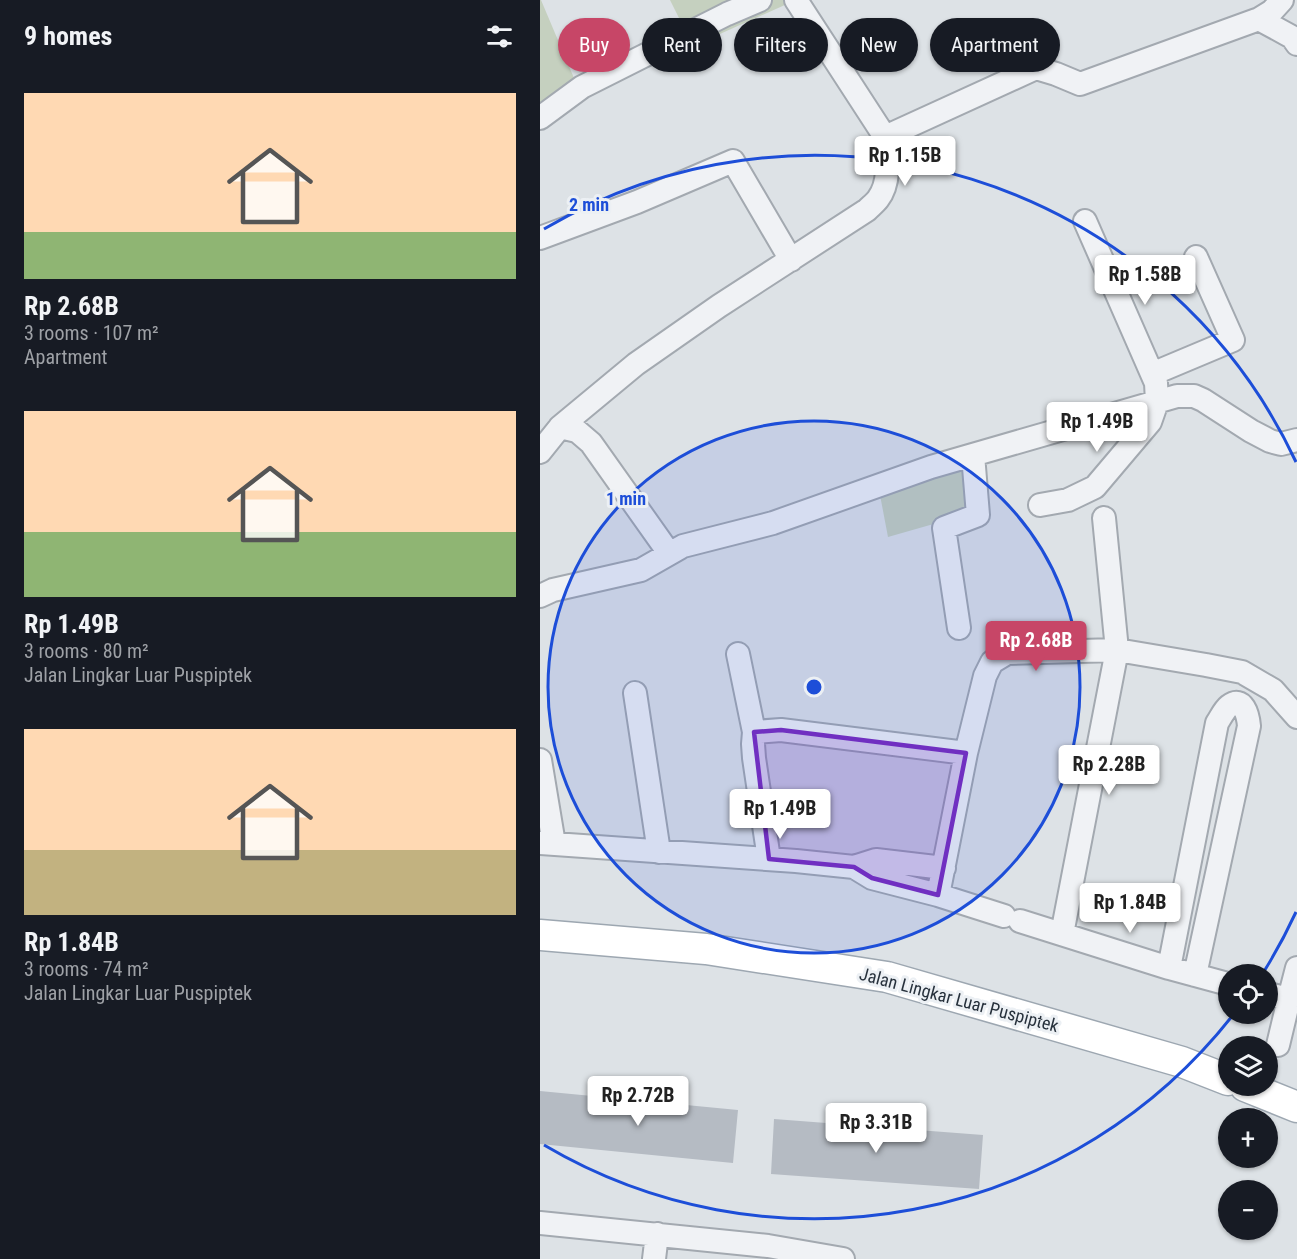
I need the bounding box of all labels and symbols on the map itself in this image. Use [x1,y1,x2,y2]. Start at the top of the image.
pin: Rp 1.15B [843,136,967,187]
text: 2 min [569,194,609,215]
pin: Rp 1.58B [1083,255,1207,306]
pin: Rp 1.49B [1035,402,1159,453]
text: 1 min [606,488,646,509]
pin: Rp 2.68B [974,621,1098,672]
centre of rings [804,677,824,697]
pin: Rp 2.28B [1047,745,1171,796]
pin: Rp 1.49B [718,789,842,840]
pin: Rp 1.84B [1068,883,1192,934]
street label: Jalan Lingkar Luar Puspiptek [857,963,1061,1036]
pin: Rp 2.72B [576,1076,700,1127]
pin: Rp 3.31B [814,1103,938,1154]

